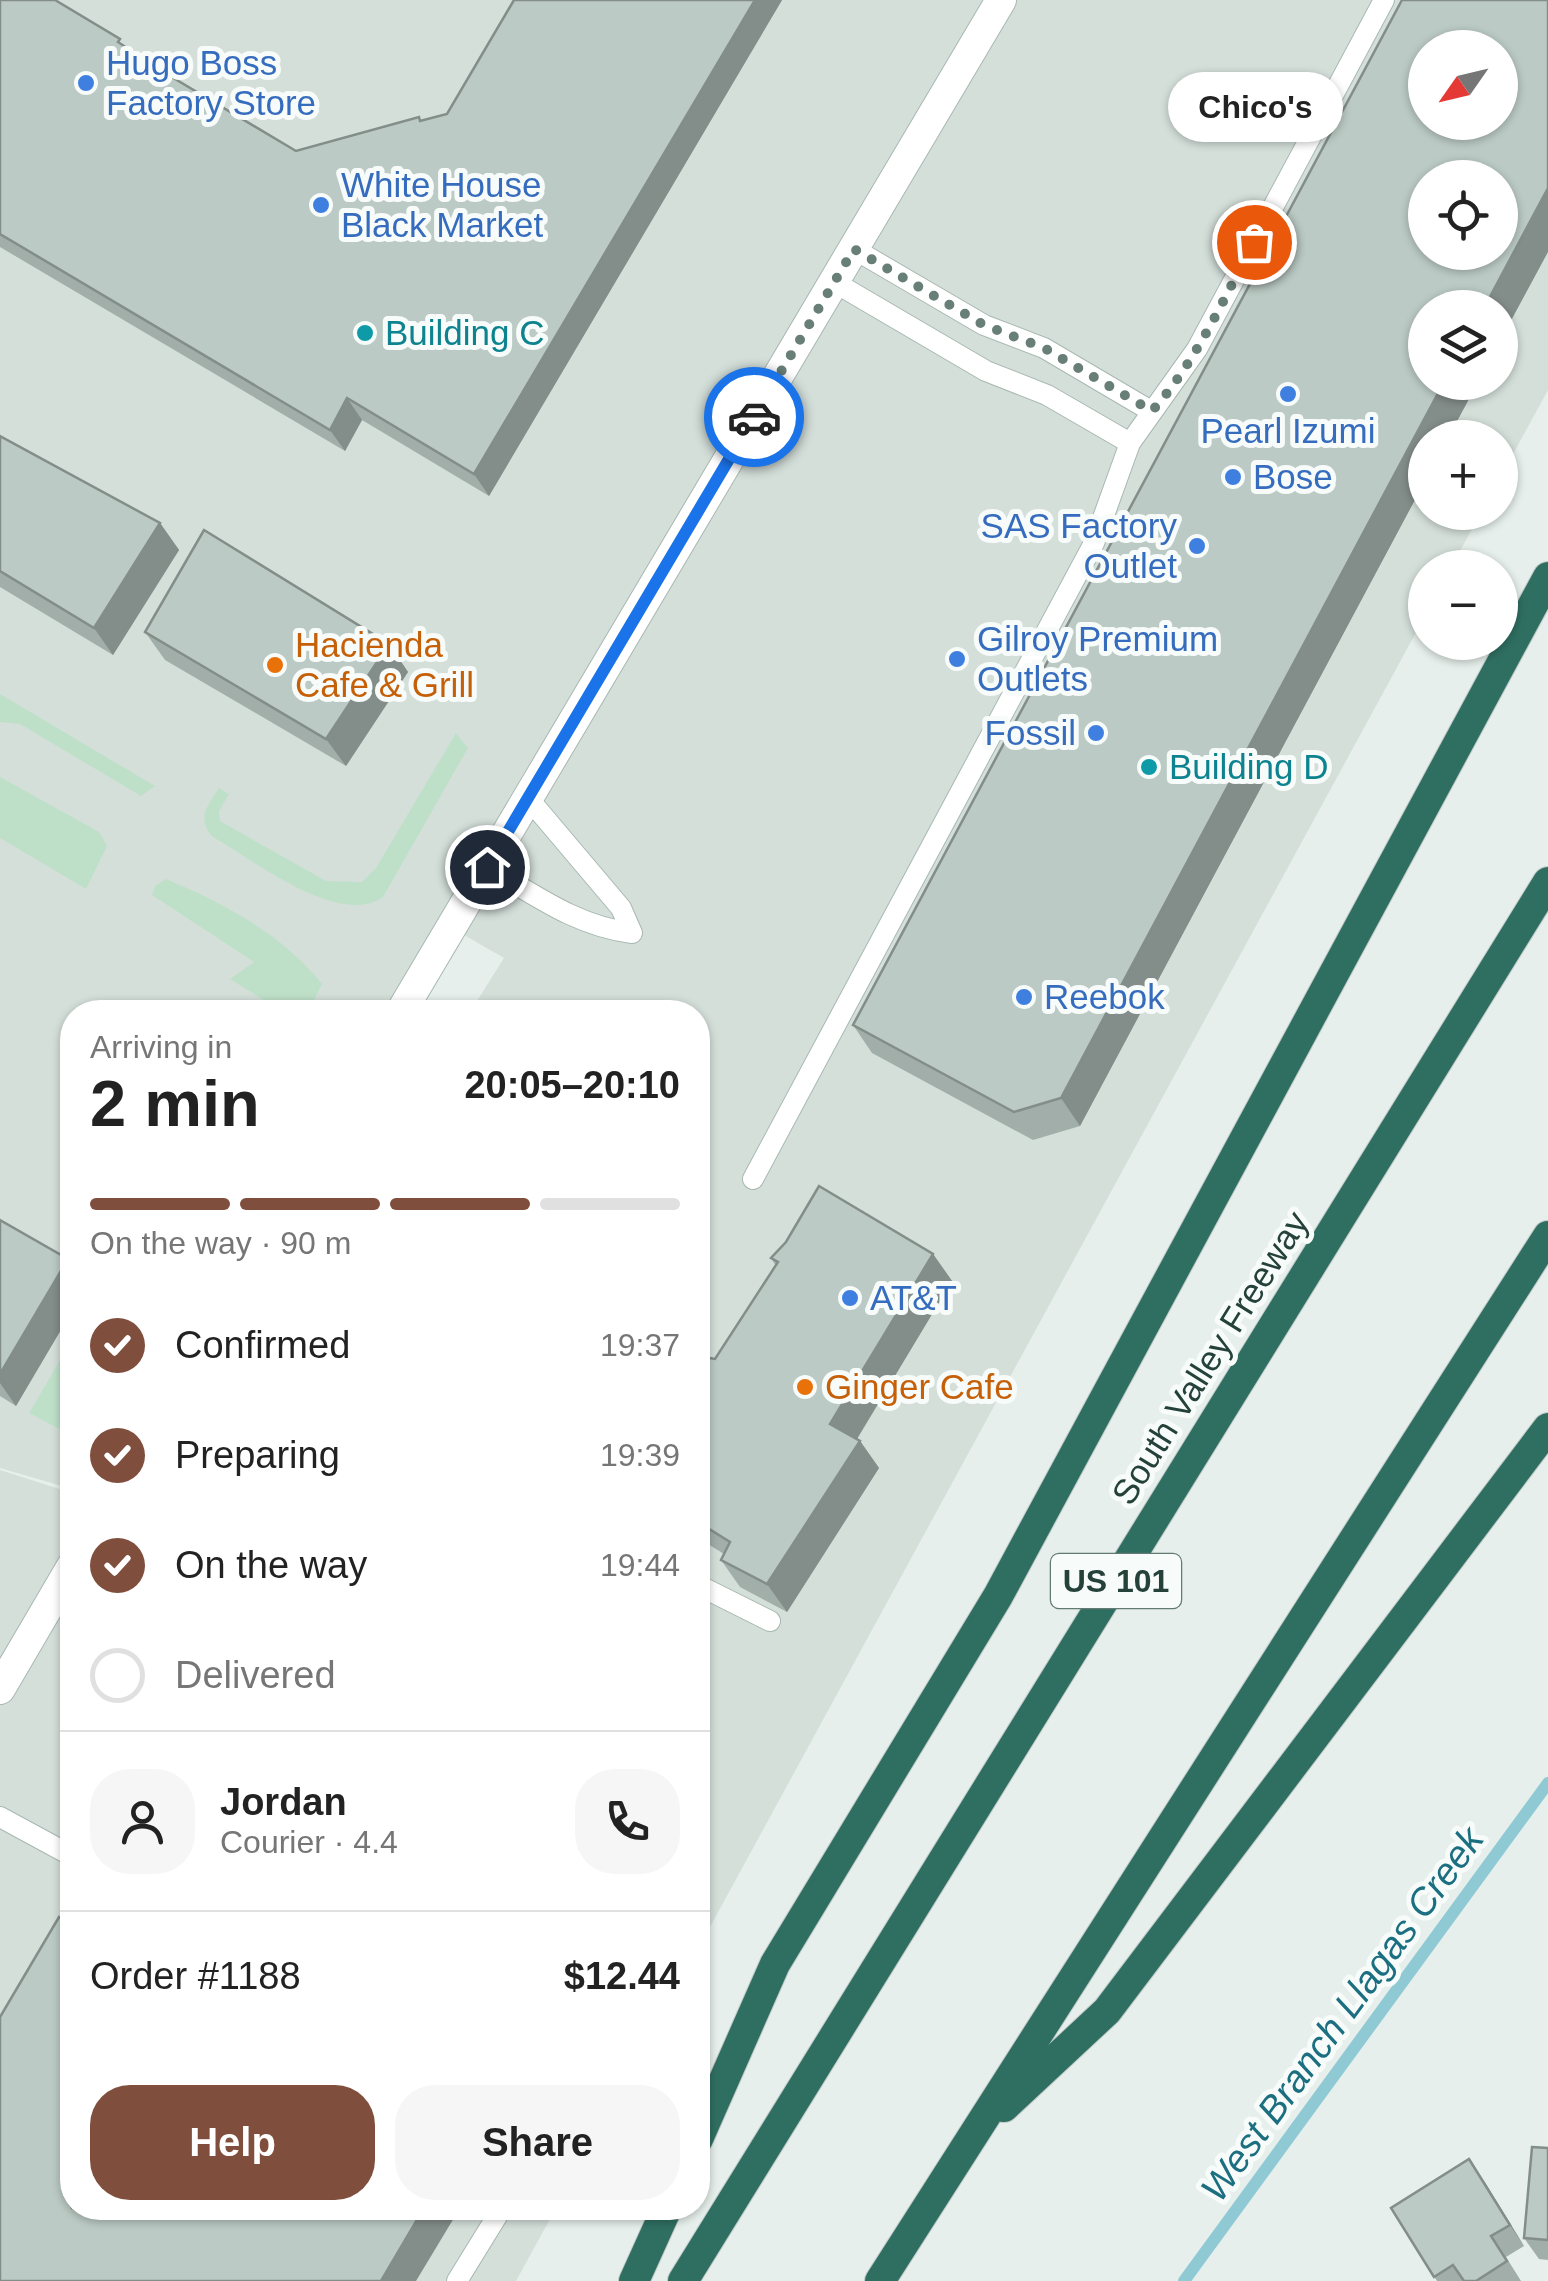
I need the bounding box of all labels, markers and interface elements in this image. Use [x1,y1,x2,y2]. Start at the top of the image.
north arrow [1408,30,1518,140]
map controls [1408,30,1518,660]
place label: Hugo Boss Factory Store [106,43,316,122]
marker: Hugo Boss Factory Store [75,72,97,94]
callout: Chico's [1166,72,1342,142]
text: Chico's [1198,89,1313,125]
button: locate [1408,160,1518,270]
place label: White House Black Market [341,165,544,244]
marker: White House Black Market [310,194,332,216]
pin [1212,200,1297,285]
icon: bag [1227,215,1282,270]
button: layers [1408,290,1518,400]
place label: Building C [385,313,545,352]
marker: Building C [354,322,376,344]
courier [704,367,804,467]
marker: Pearl Izumi [1277,383,1299,405]
icon: car [727,390,782,445]
place label: Pearl Izumi [1200,411,1376,450]
button: + [1408,420,1518,530]
place label: Bose [1253,457,1333,496]
marker: Bose [1222,466,1244,488]
place label: SAS Factory Outlet [981,506,1177,585]
marker: SAS Factory Outlet [1186,535,1208,557]
button: − [1408,550,1518,660]
place label: Gilroy Premium Outlets [977,619,1218,698]
place label: Hacienda Cafe & Grill [295,625,474,704]
marker: Gilroy Premium Outlets [946,648,968,670]
marker: Hacienda Cafe & Grill [264,654,286,676]
place label: Fossil [985,713,1076,752]
marker: Fossil [1085,722,1107,744]
place label: Building D [1169,747,1329,786]
marker: Building D [1138,756,1160,778]
pin [445,825,530,910]
icon: home [460,840,515,895]
place label: Reebok [1044,977,1165,1016]
marker: Reebok [1013,986,1035,1008]
text: Arriving in [90,1029,232,1065]
text: 20:05–20:10 [464,1064,680,1106]
text: 2 min [90,1067,260,1140]
street label: South Valley Freeway [1104,1204,1316,1511]
text: On the way · 90 m [90,1225,351,1261]
place label: AT&T [870,1278,957,1317]
marker: AT&T [839,1287,861,1309]
icon: check [90,1318,145,1373]
text: Confirmed [175,1324,350,1366]
text: 19:37 [600,1327,680,1363]
place label: Ginger Cafe [825,1367,1014,1406]
marker: Ginger Cafe [794,1376,816,1398]
icon: check [90,1428,145,1483]
text: Preparing [175,1434,340,1476]
text: 19:39 [600,1437,680,1473]
icon: check [90,1538,145,1593]
text: On the way [175,1544,367,1586]
text: 19:44 [600,1547,680,1583]
road number: US 101 [1051,1554,1181,1608]
text: Delivered [175,1654,336,1696]
button: person [90,1769,195,1874]
button: phone [575,1769,680,1874]
text: Jordan [220,1781,347,1823]
water label: West Branch Llagas Creek [1192,1817,1493,2209]
text: Courier · 4.4 [220,1824,398,1860]
text: Order #1188 [90,1955,301,1997]
text: $12.44 [564,1955,680,1997]
button: Help [90,2085,375,2200]
button: Share [395,2085,680,2200]

